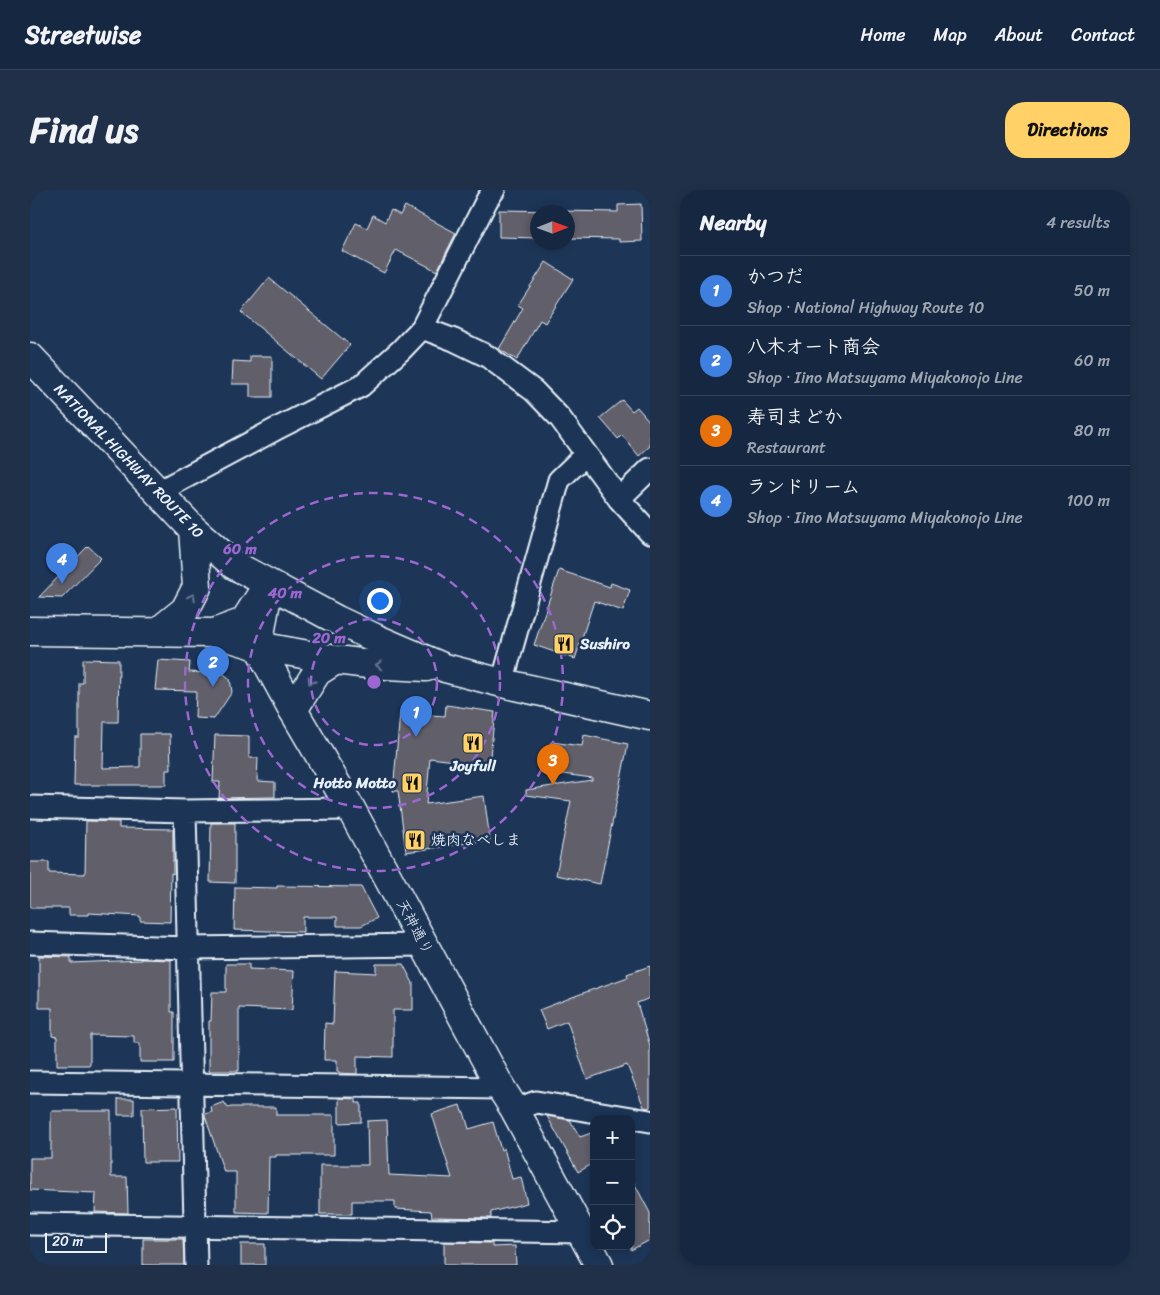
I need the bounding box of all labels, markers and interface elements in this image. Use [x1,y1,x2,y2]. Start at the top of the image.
text: Streetwise [25,14,141,56]
text: Home [861,19,906,51]
text: Map [934,19,967,51]
text: About [995,19,1043,51]
text: Contact [1071,19,1135,51]
text: Find us [30,99,138,161]
button: Directions [1005,102,1130,158]
text: Nearby [700,204,766,242]
north arrow [530,205,575,250]
text: 4 results [1046,208,1110,237]
text: かつだ [747,260,804,293]
text: 1 [713,276,719,305]
text: 50 m [1074,276,1110,305]
text: Shop · National Highway Route 10 [747,293,984,322]
text: 八木オート商会 [747,330,880,363]
text: 2 [711,346,721,375]
text: 60 m [1074,346,1110,375]
text: Shop · Iino Matsuyama Miyakonojo Line [747,363,1023,392]
street label: NATIONAL HIGHWAY ROUTE 10 [48,377,210,545]
text: 寿司まどか [747,400,843,433]
text: 3 [712,416,720,445]
text: 80 m [1074,416,1110,445]
text: Restaurant [747,433,826,462]
text: ランドリーム [747,470,860,503]
text: 4 [711,486,721,515]
text: 100 m [1066,486,1110,515]
text: Shop · Iino Matsuyama Miyakonojo Line [747,503,1023,532]
text: 60 m [222,536,257,562]
pin: 4 [46,543,78,584]
text: 40 m [267,580,303,606]
your location [367,588,393,614]
one-way arrow [186,593,196,602]
text: 20 m [311,625,346,651]
place label: Sushiro [579,631,631,657]
restaurant icon: Sushiro [552,632,576,656]
pin: 2 [197,646,229,687]
one-way arrow [375,660,383,670]
centre of rings [365,673,383,691]
one-way arrow [308,676,317,685]
pin: 1 [400,696,432,737]
restaurant icon: Joyfull [461,731,485,755]
pin: 3 [537,744,569,785]
place label: Joyfull [449,753,496,779]
place label: Hotto Motto [313,770,396,796]
restaurant icon: Hotto Motto [400,771,424,795]
place label: 焼肉なべしま [431,827,521,853]
restaurant icon: 焼肉なべしま [403,828,427,852]
street label: 天神通り [389,894,441,960]
map controls [590,1115,635,1250]
button: + [590,1115,635,1160]
button: − [590,1160,635,1205]
button: locate [590,1205,635,1250]
text: 20 m [52,1229,83,1254]
scale bar [45,1230,108,1253]

